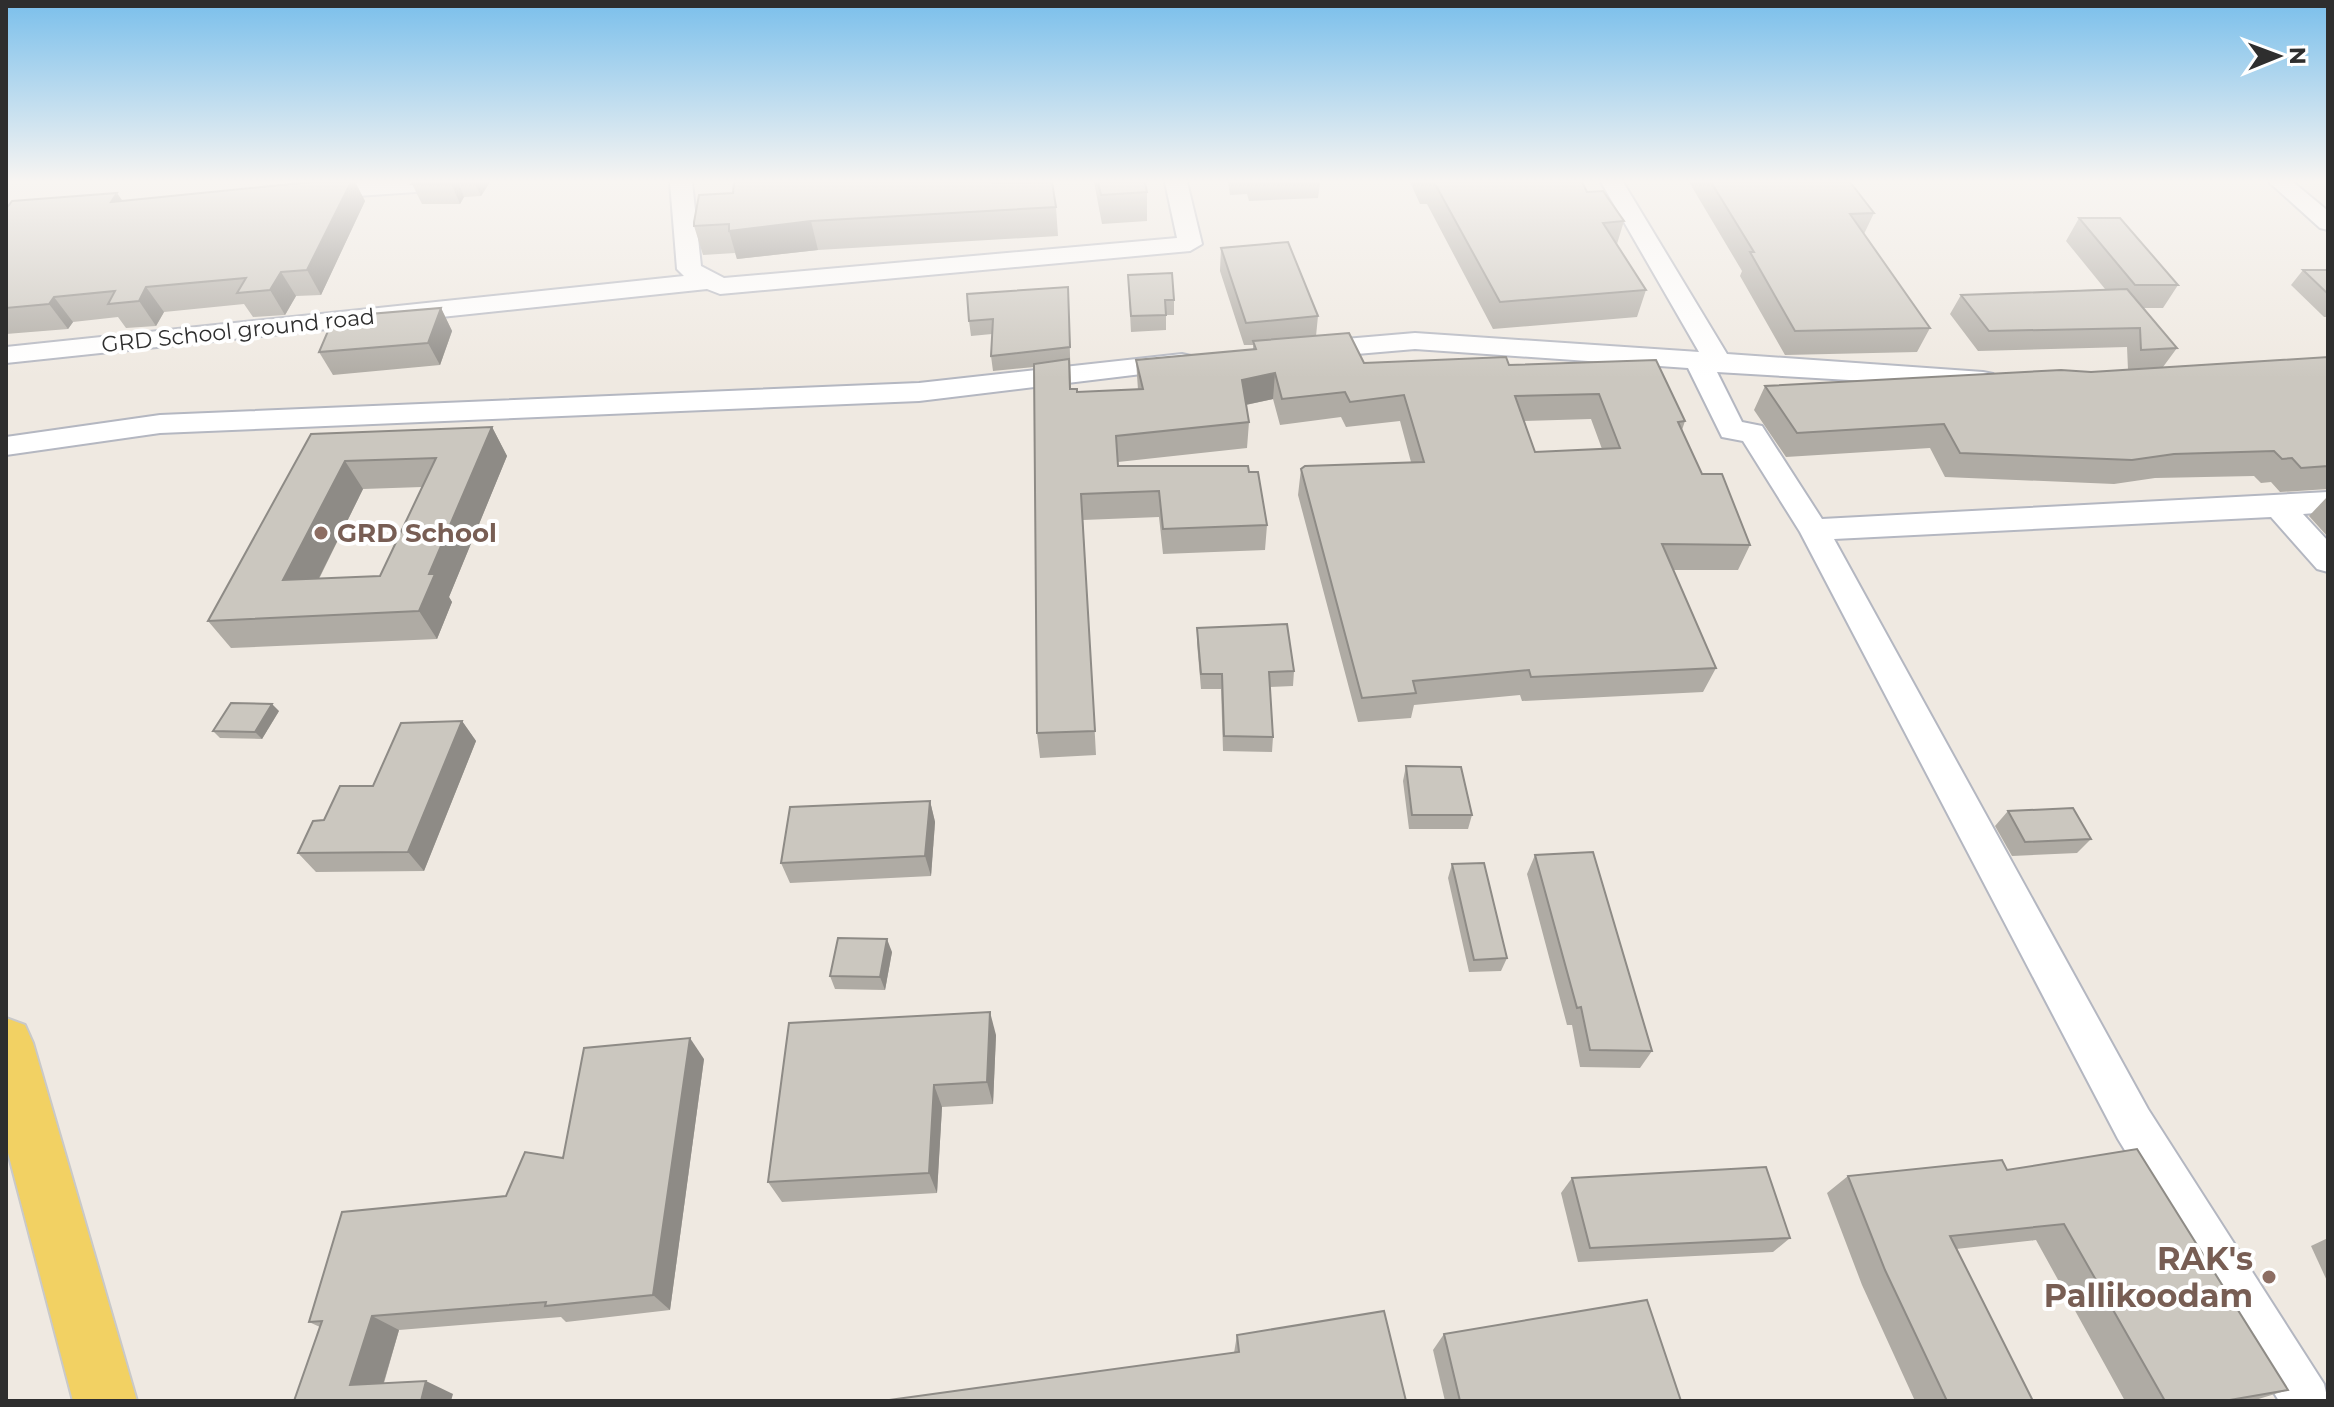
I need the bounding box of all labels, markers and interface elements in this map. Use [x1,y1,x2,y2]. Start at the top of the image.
north arrow [2238,16,2318,96]
text: N [2284,47,2311,65]
street label: GRD School ground road [100,303,376,358]
place label: GRD School [337,517,497,549]
marker: GRD School [312,524,330,542]
place label: RAK's Pallikoodam [2044,1239,2253,1315]
marker: RAK's Pallikoodam [2260,1268,2278,1286]

